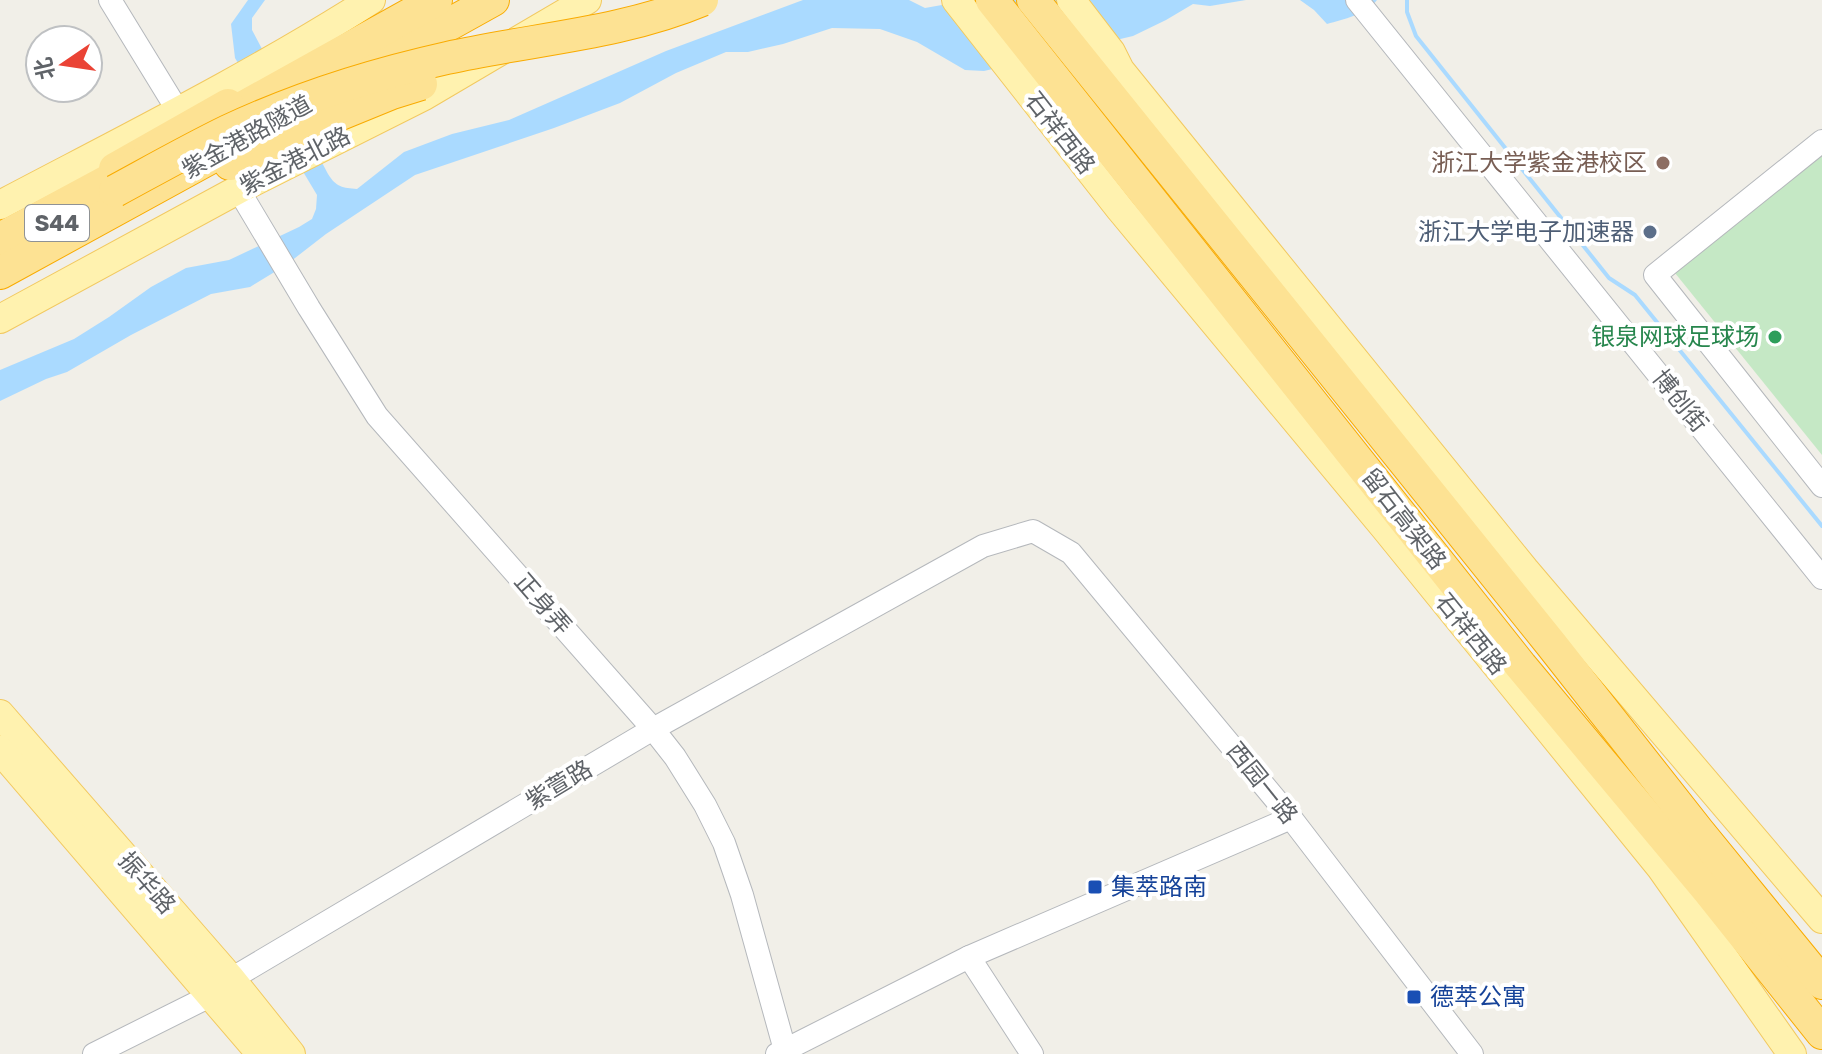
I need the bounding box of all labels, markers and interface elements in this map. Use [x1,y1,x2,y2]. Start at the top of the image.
north arrow [24,24,104,104]
text: 北 [29,55,61,82]
street label: 石祥西路 [1019,87,1101,179]
street label: 紫金港路隧道 [177,90,317,184]
street label: 紫金港北路 [235,121,355,201]
place label: 浙江大学紫金港校区 [1431,149,1647,177]
marker: 浙江大学紫金港校区 [1654,154,1672,172]
road number: S44 [25,205,89,241]
place label: 浙江大学电子加速器 [1418,218,1634,246]
marker: 浙江大学电子加速器 [1641,223,1659,241]
place label: 银泉网球足球场 [1591,323,1759,351]
marker: 银泉网球足球场 [1766,328,1784,346]
street label: 博创街 [1646,364,1714,438]
street label: 留石高架路 [1356,463,1452,575]
street label: 正身弄 [509,568,577,640]
street label: 石祥西路 [1430,588,1512,680]
street label: 西园一路 [1221,737,1303,829]
street label: 紫萱路 [521,754,597,816]
street label: 振华路 [113,847,181,919]
place label: 集萃路南 [1111,873,1207,901]
marker: 集萃路南 [1086,878,1104,896]
place label: 德萃公寓 [1430,983,1526,1011]
marker: 德萃公寓 [1405,988,1423,1006]

